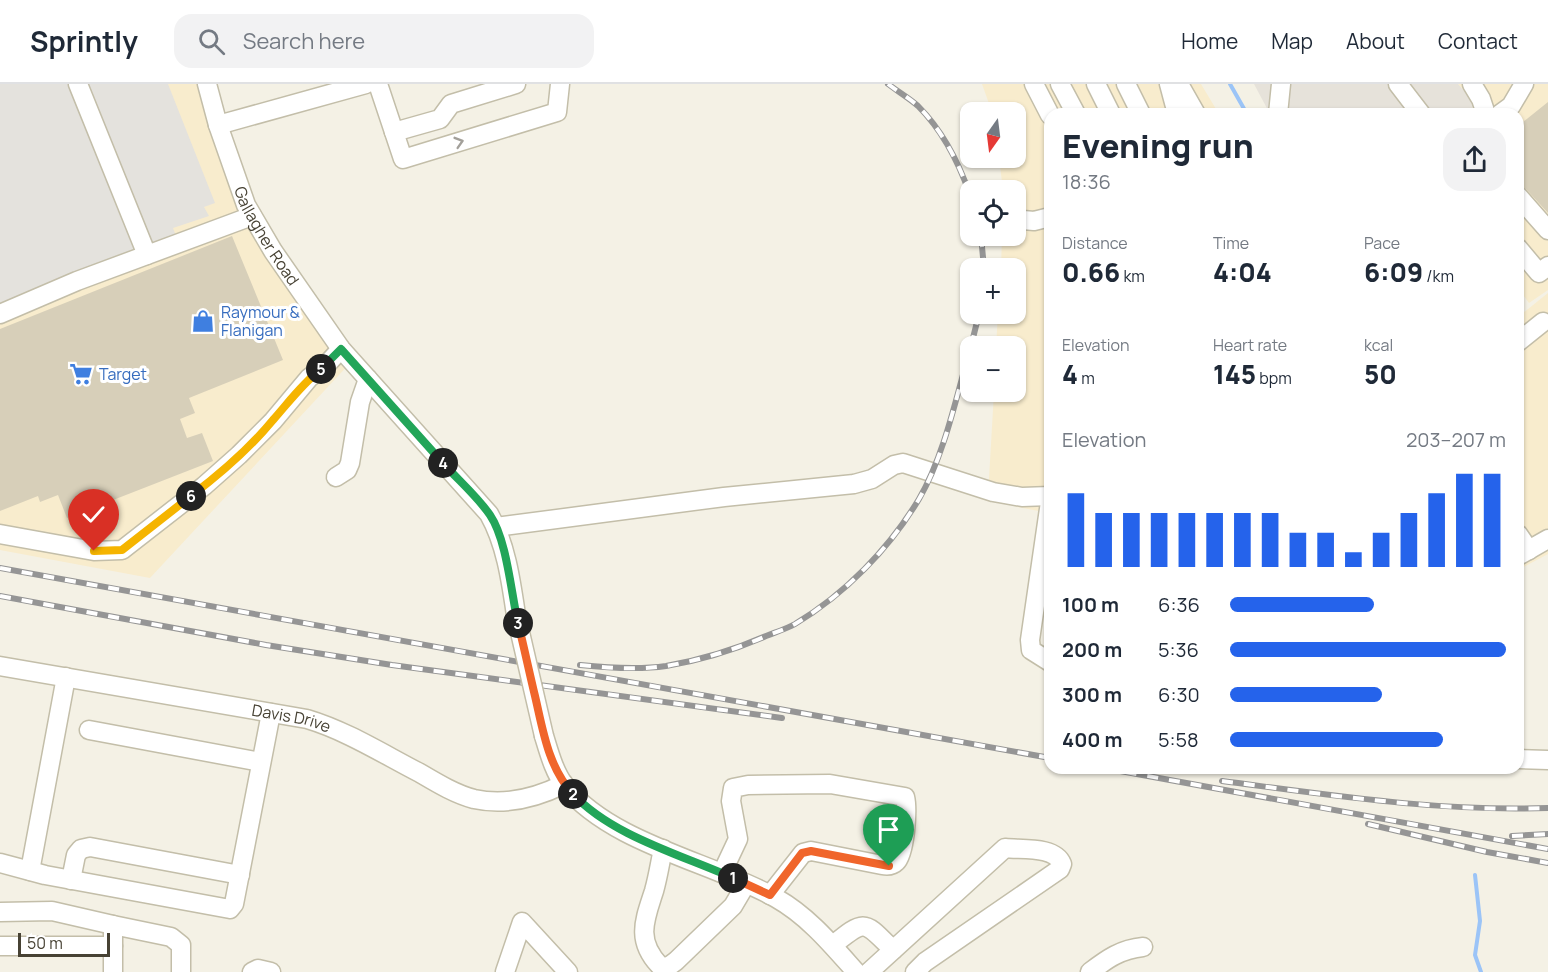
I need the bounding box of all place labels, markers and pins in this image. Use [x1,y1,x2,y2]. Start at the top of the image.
place label: Raymour & Flanigan [221,301,300,341]
shop icon: Raymour & Flanigan [190,308,216,334]
pin: 5 [306,354,336,384]
supermarket icon: Target [68,361,94,387]
place label: Target [99,363,147,385]
pin: 4 [428,448,458,478]
pin: 6 [176,481,206,511]
pin [68,489,119,551]
pin: 3 [503,608,533,638]
pin: 2 [558,779,588,809]
pin [863,804,914,866]
pin: 1 [718,863,748,893]

